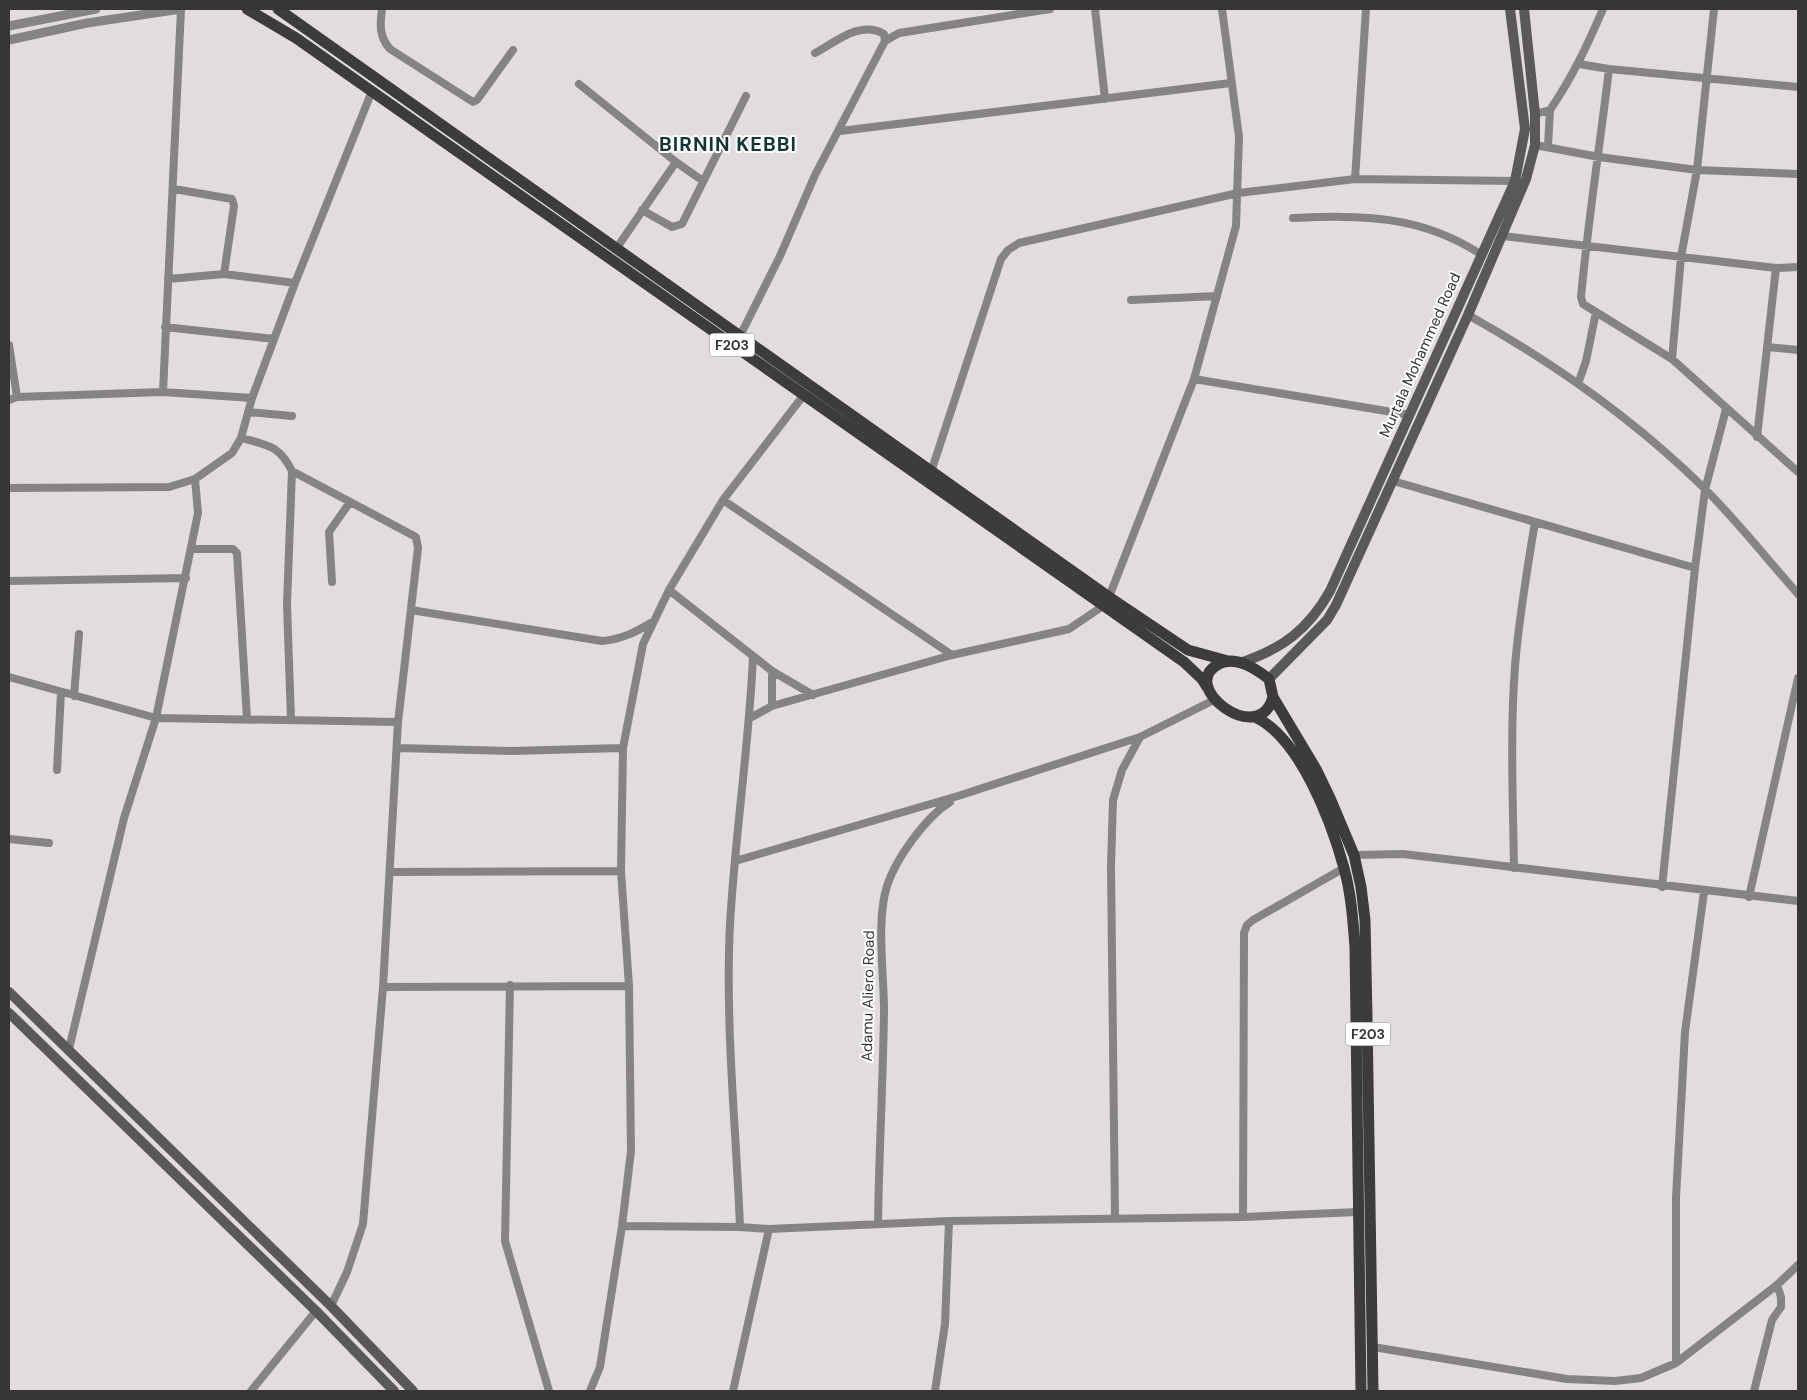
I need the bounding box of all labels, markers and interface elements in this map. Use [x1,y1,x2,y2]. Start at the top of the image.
district label: BIRNIN KEBBI [659,131,797,157]
street label: Murtala Mohammed Road [1375,270,1465,440]
road number: F203 [710,334,754,356]
street label: Adamu Aliero Road [857,930,879,1062]
road number: F203 [1346,1022,1390,1046]

